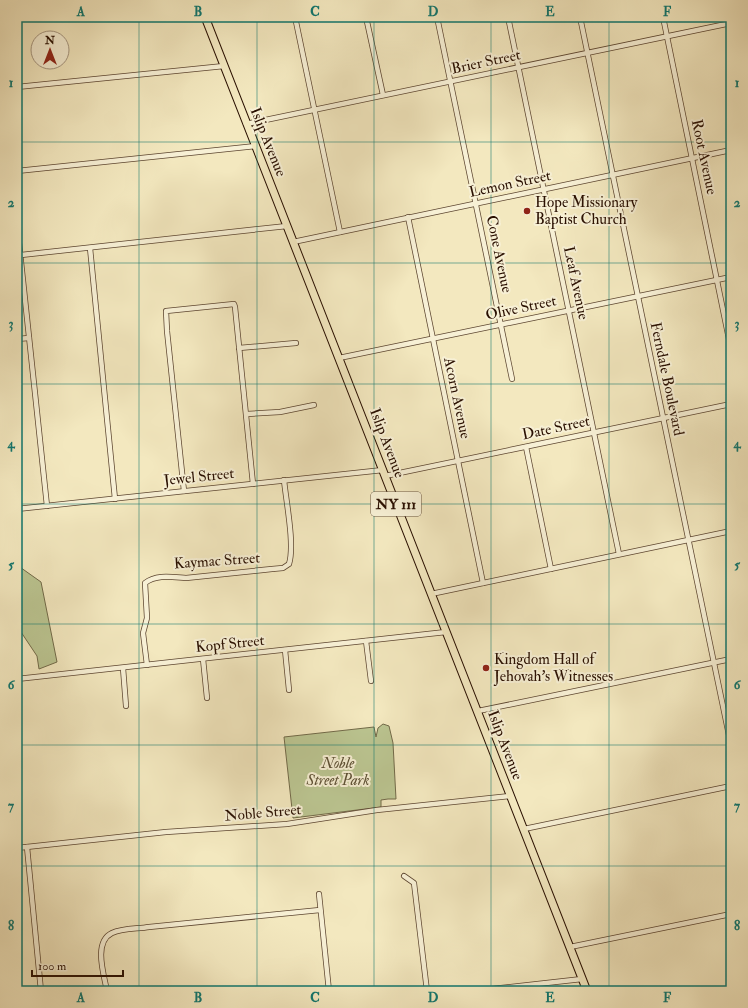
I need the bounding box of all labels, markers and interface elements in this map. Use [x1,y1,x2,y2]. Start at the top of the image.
text: A [76,4,86,20]
text: B [194,4,202,20]
text: C [310,4,320,20]
text: D [428,4,439,20]
text: E [545,4,555,20]
text: F [663,4,672,20]
north arrow [30,30,70,70]
text: N [44,34,56,47]
street label: Brier Street [450,45,523,79]
text: 1 [9,75,14,91]
text: 1 [735,75,740,91]
street label: Islip Avenue [245,105,291,180]
street label: Root Avenue [687,118,721,196]
street label: Lemon Street [467,166,553,202]
place label: Hope Missionary Baptist Church [535,193,638,230]
text: 2 [8,195,15,211]
text: 2 [734,195,741,211]
marker: Hope Missionary Baptist Church [522,206,532,216]
street label: Cone Avenue [482,213,516,295]
street label: Leaf Avenue [559,244,593,322]
street label: Olive Street [484,291,558,325]
text: 3 [9,316,14,332]
text: 3 [735,316,740,332]
street label: Ferndale Boulevard [646,320,688,438]
street label: Acorn Avenue [439,355,475,440]
street label: Islip Avenue [364,405,409,481]
street label: Date Street [520,412,592,444]
text: 4 [6,436,15,452]
text: 4 [732,436,741,452]
street label: Jewel Street [162,464,235,491]
road number: NY 111 [371,492,421,516]
street label: Kaymac Street [173,549,261,573]
text: 5 [8,557,14,573]
text: 5 [734,557,740,573]
street label: Kopf Street [195,631,266,658]
place label: Kingdom Hall of Jehovah’s Witnesses [493,650,613,687]
marker: Kingdom Hall of Jehovah’s Witnesses [481,663,491,673]
text: 6 [8,677,16,693]
text: 6 [734,677,742,693]
street label: Islip Avenue [482,707,527,783]
park label: Noble Street Park [306,754,369,790]
text: 7 [8,798,15,814]
text: 7 [734,798,741,814]
street label: Noble Street [224,800,302,826]
text: 8 [8,918,14,934]
text: 8 [734,918,740,934]
scale bar [32,952,123,978]
text: 100 m [38,959,67,974]
text: A [76,990,86,1006]
text: B [194,990,202,1006]
text: C [310,990,320,1006]
text: D [428,990,439,1006]
text: E [545,990,555,1006]
text: F [663,990,672,1006]

